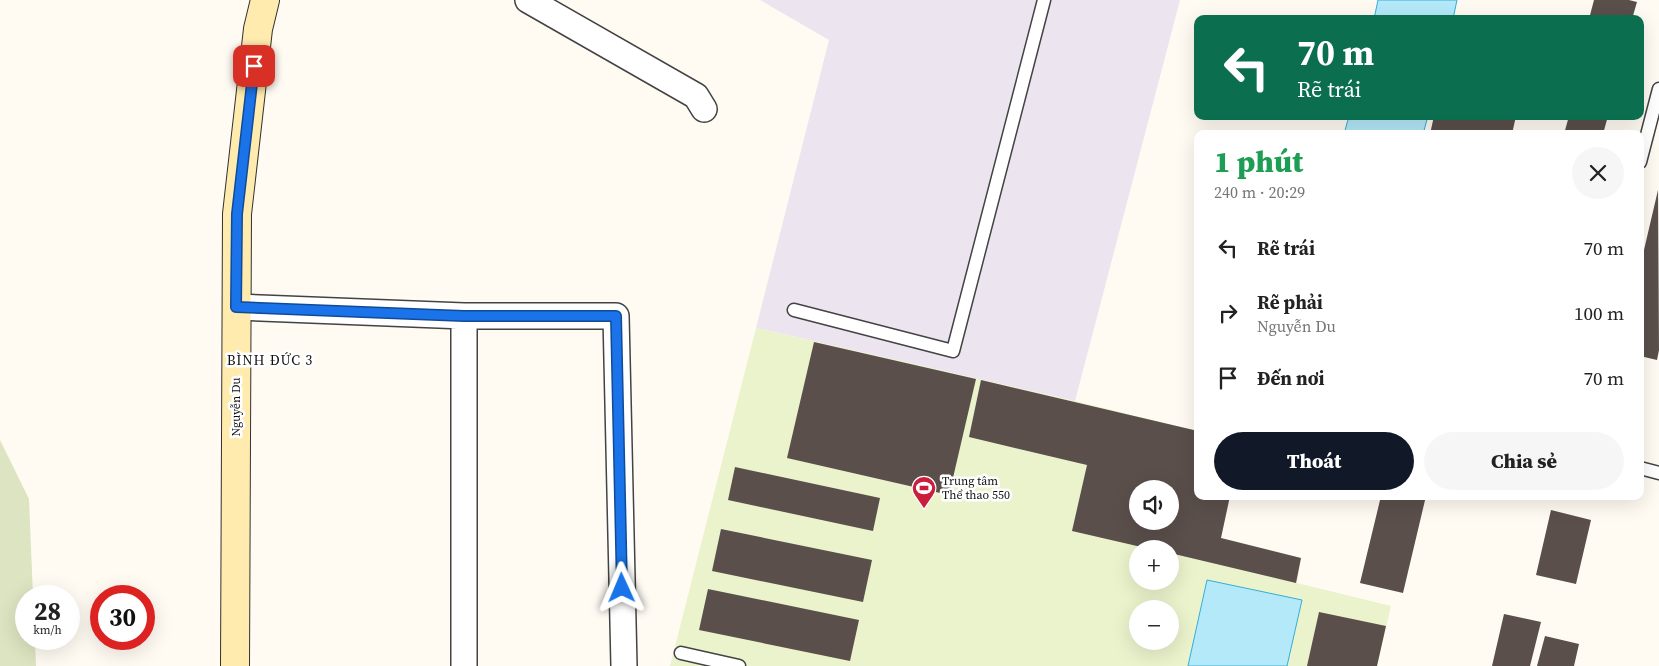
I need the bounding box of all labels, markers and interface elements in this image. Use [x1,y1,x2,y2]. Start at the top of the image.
text: 70 m [1297,29,1374,77]
icon: left [1214,35,1279,100]
pin [233,45,275,87]
icon: arrive [240,52,268,80]
text: Rẽ trái [1297,74,1361,104]
text: 1 phút [1214,141,1303,182]
button: close [1572,147,1624,199]
text: 240 m · 20:29 [1214,181,1305,203]
icon: left [1214,234,1242,262]
text: Rẽ trái [1257,235,1315,261]
text: 70 m [1583,235,1624,261]
text: Rẽ phải [1257,289,1323,315]
icon: right [1214,299,1242,327]
text: 100 m [1574,300,1624,326]
text: Nguyễn Du [1257,315,1336,337]
district label: BÌNH ĐỨC 3 [227,350,313,370]
icon: arrive [1214,364,1242,392]
text: Đến nơi [1257,365,1325,391]
text: 70 m [1583,365,1624,391]
street label: Nguyễn Du [228,377,244,437]
button: Thoát [1214,432,1414,490]
button: Chia sẻ [1424,432,1624,490]
place label: Trung tâm Thể thao 550 [942,473,1010,503]
sports icon: Trung tâm Thể thao 550 [911,475,937,509]
map controls [1129,480,1179,650]
button: sound [1129,480,1179,530]
button: + [1129,540,1179,590]
position arrow [595,561,647,613]
speed limit sign: 30 [90,585,155,650]
text: 28 [34,594,61,628]
button: − [1129,600,1179,650]
text: km/h [33,622,62,638]

